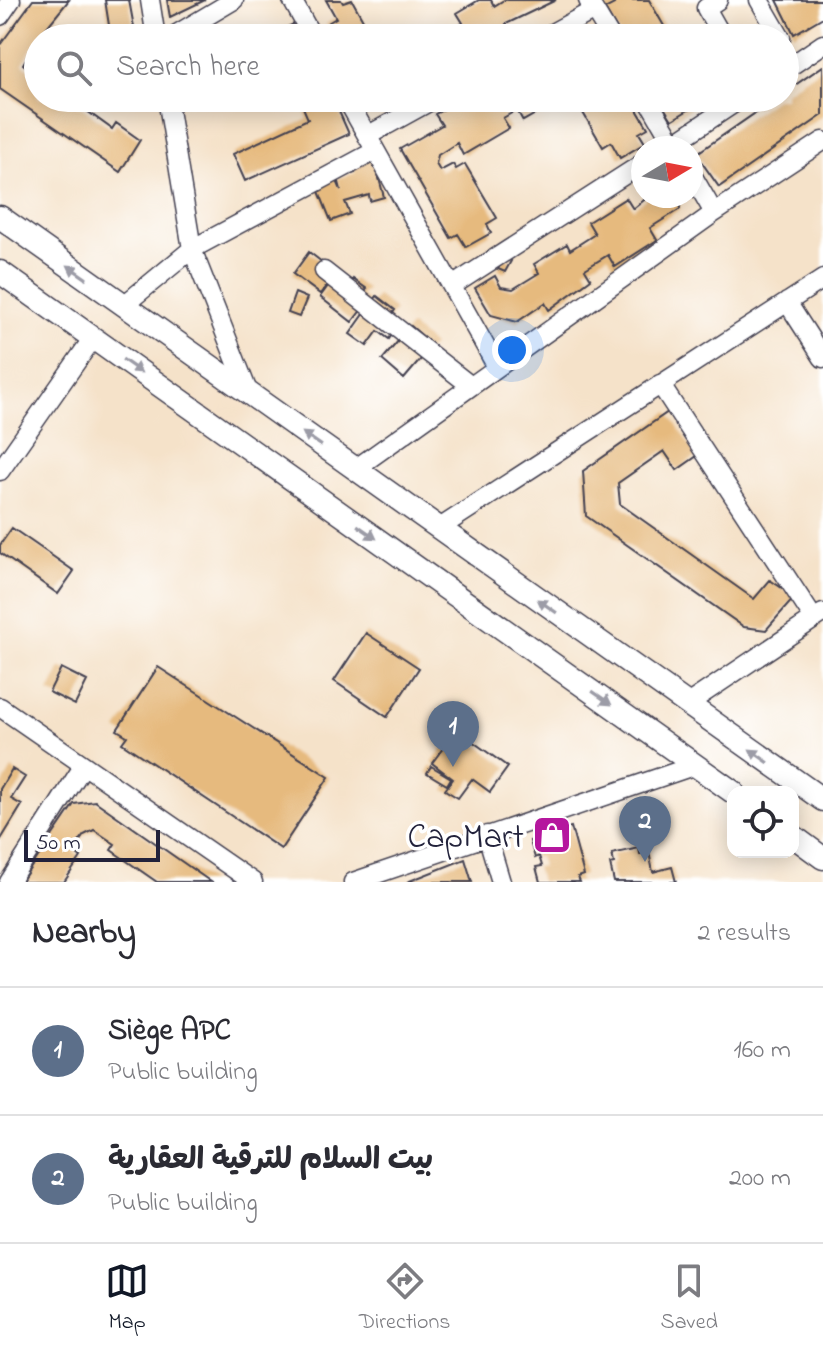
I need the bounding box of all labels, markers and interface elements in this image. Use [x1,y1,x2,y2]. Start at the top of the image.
search box [24,24,799,112]
icon: search [52,46,96,90]
text: Search here [116,46,260,90]
north arrow [631,136,703,208]
one-way arrow [67,265,88,280]
your location [492,330,532,370]
one-way arrow [121,358,142,373]
one-way arrow [301,431,323,447]
one-way arrow [357,524,378,539]
one-way arrow [536,599,557,614]
one-way arrow [592,690,613,706]
pin: 1 [427,701,479,767]
one-way arrow [748,749,769,765]
map controls [727,786,799,858]
button: locate [727,786,799,858]
pin: 2 [619,796,671,862]
place label: CapMart [408,814,524,864]
shop icon: CapMart [531,814,573,856]
scale bar [24,826,160,862]
text: 50 m [36,828,81,860]
text: Nearby [32,909,136,959]
text: 2 results [698,915,791,953]
text: Siège APC [108,1010,231,1054]
text: 1 [54,1032,62,1070]
text: 160 m [733,1032,791,1070]
text: Public building [108,1054,258,1092]
text: بيت السلام للترقية العقارية [108,1139,433,1183]
text: 2 [52,1160,64,1198]
text: 200 m [729,1160,791,1198]
text: Public building [108,1185,258,1223]
tab: Map [105,1259,149,1339]
tab: Directions [359,1259,450,1339]
tab: Saved [661,1259,718,1339]

